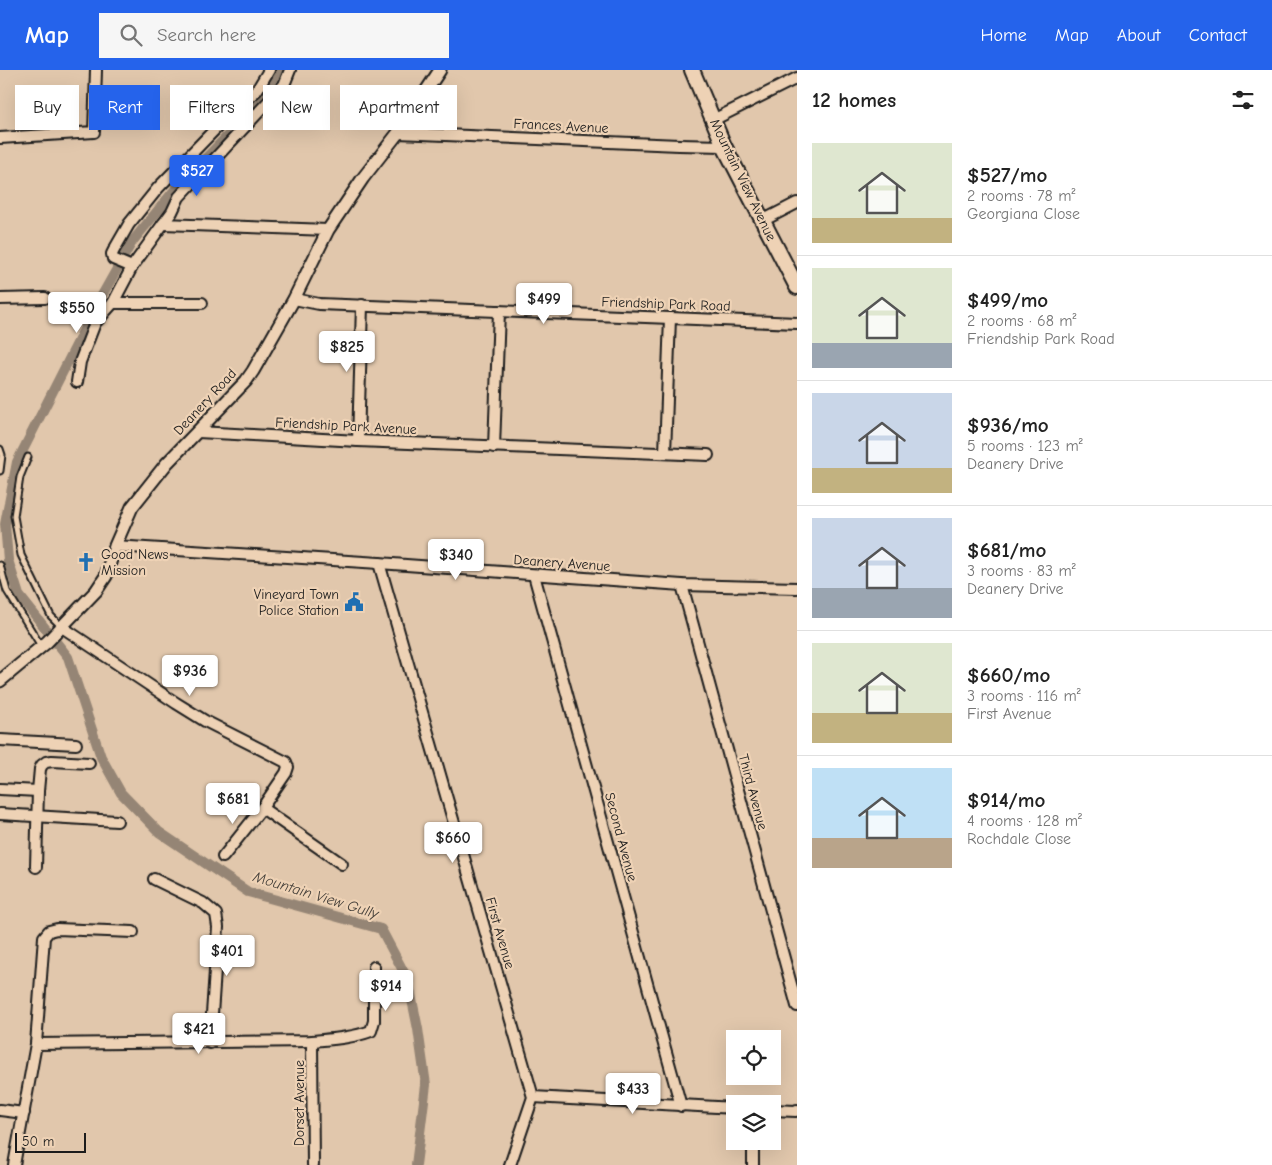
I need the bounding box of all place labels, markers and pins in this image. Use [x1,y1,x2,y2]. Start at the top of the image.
pin: $527 [167,154,227,197]
pin: $499 [514,282,574,325]
pin: $550 [47,292,107,334]
pin: $825 [317,330,377,373]
pin: $340 [426,538,486,581]
place label: Good News Mission [101,546,169,579]
church icon: Good News Mission [75,551,97,573]
place label: Vineyard Town Police Station [254,586,339,619]
public building icon: Vineyard Town Police Station [343,591,365,613]
pin: $936 [160,654,220,697]
pin: $681 [203,782,263,825]
pin: $660 [423,822,483,864]
pin: $401 [197,934,257,977]
pin: $914 [356,970,416,1012]
pin: $421 [169,1012,229,1055]
pin: $433 [603,1072,663,1115]

